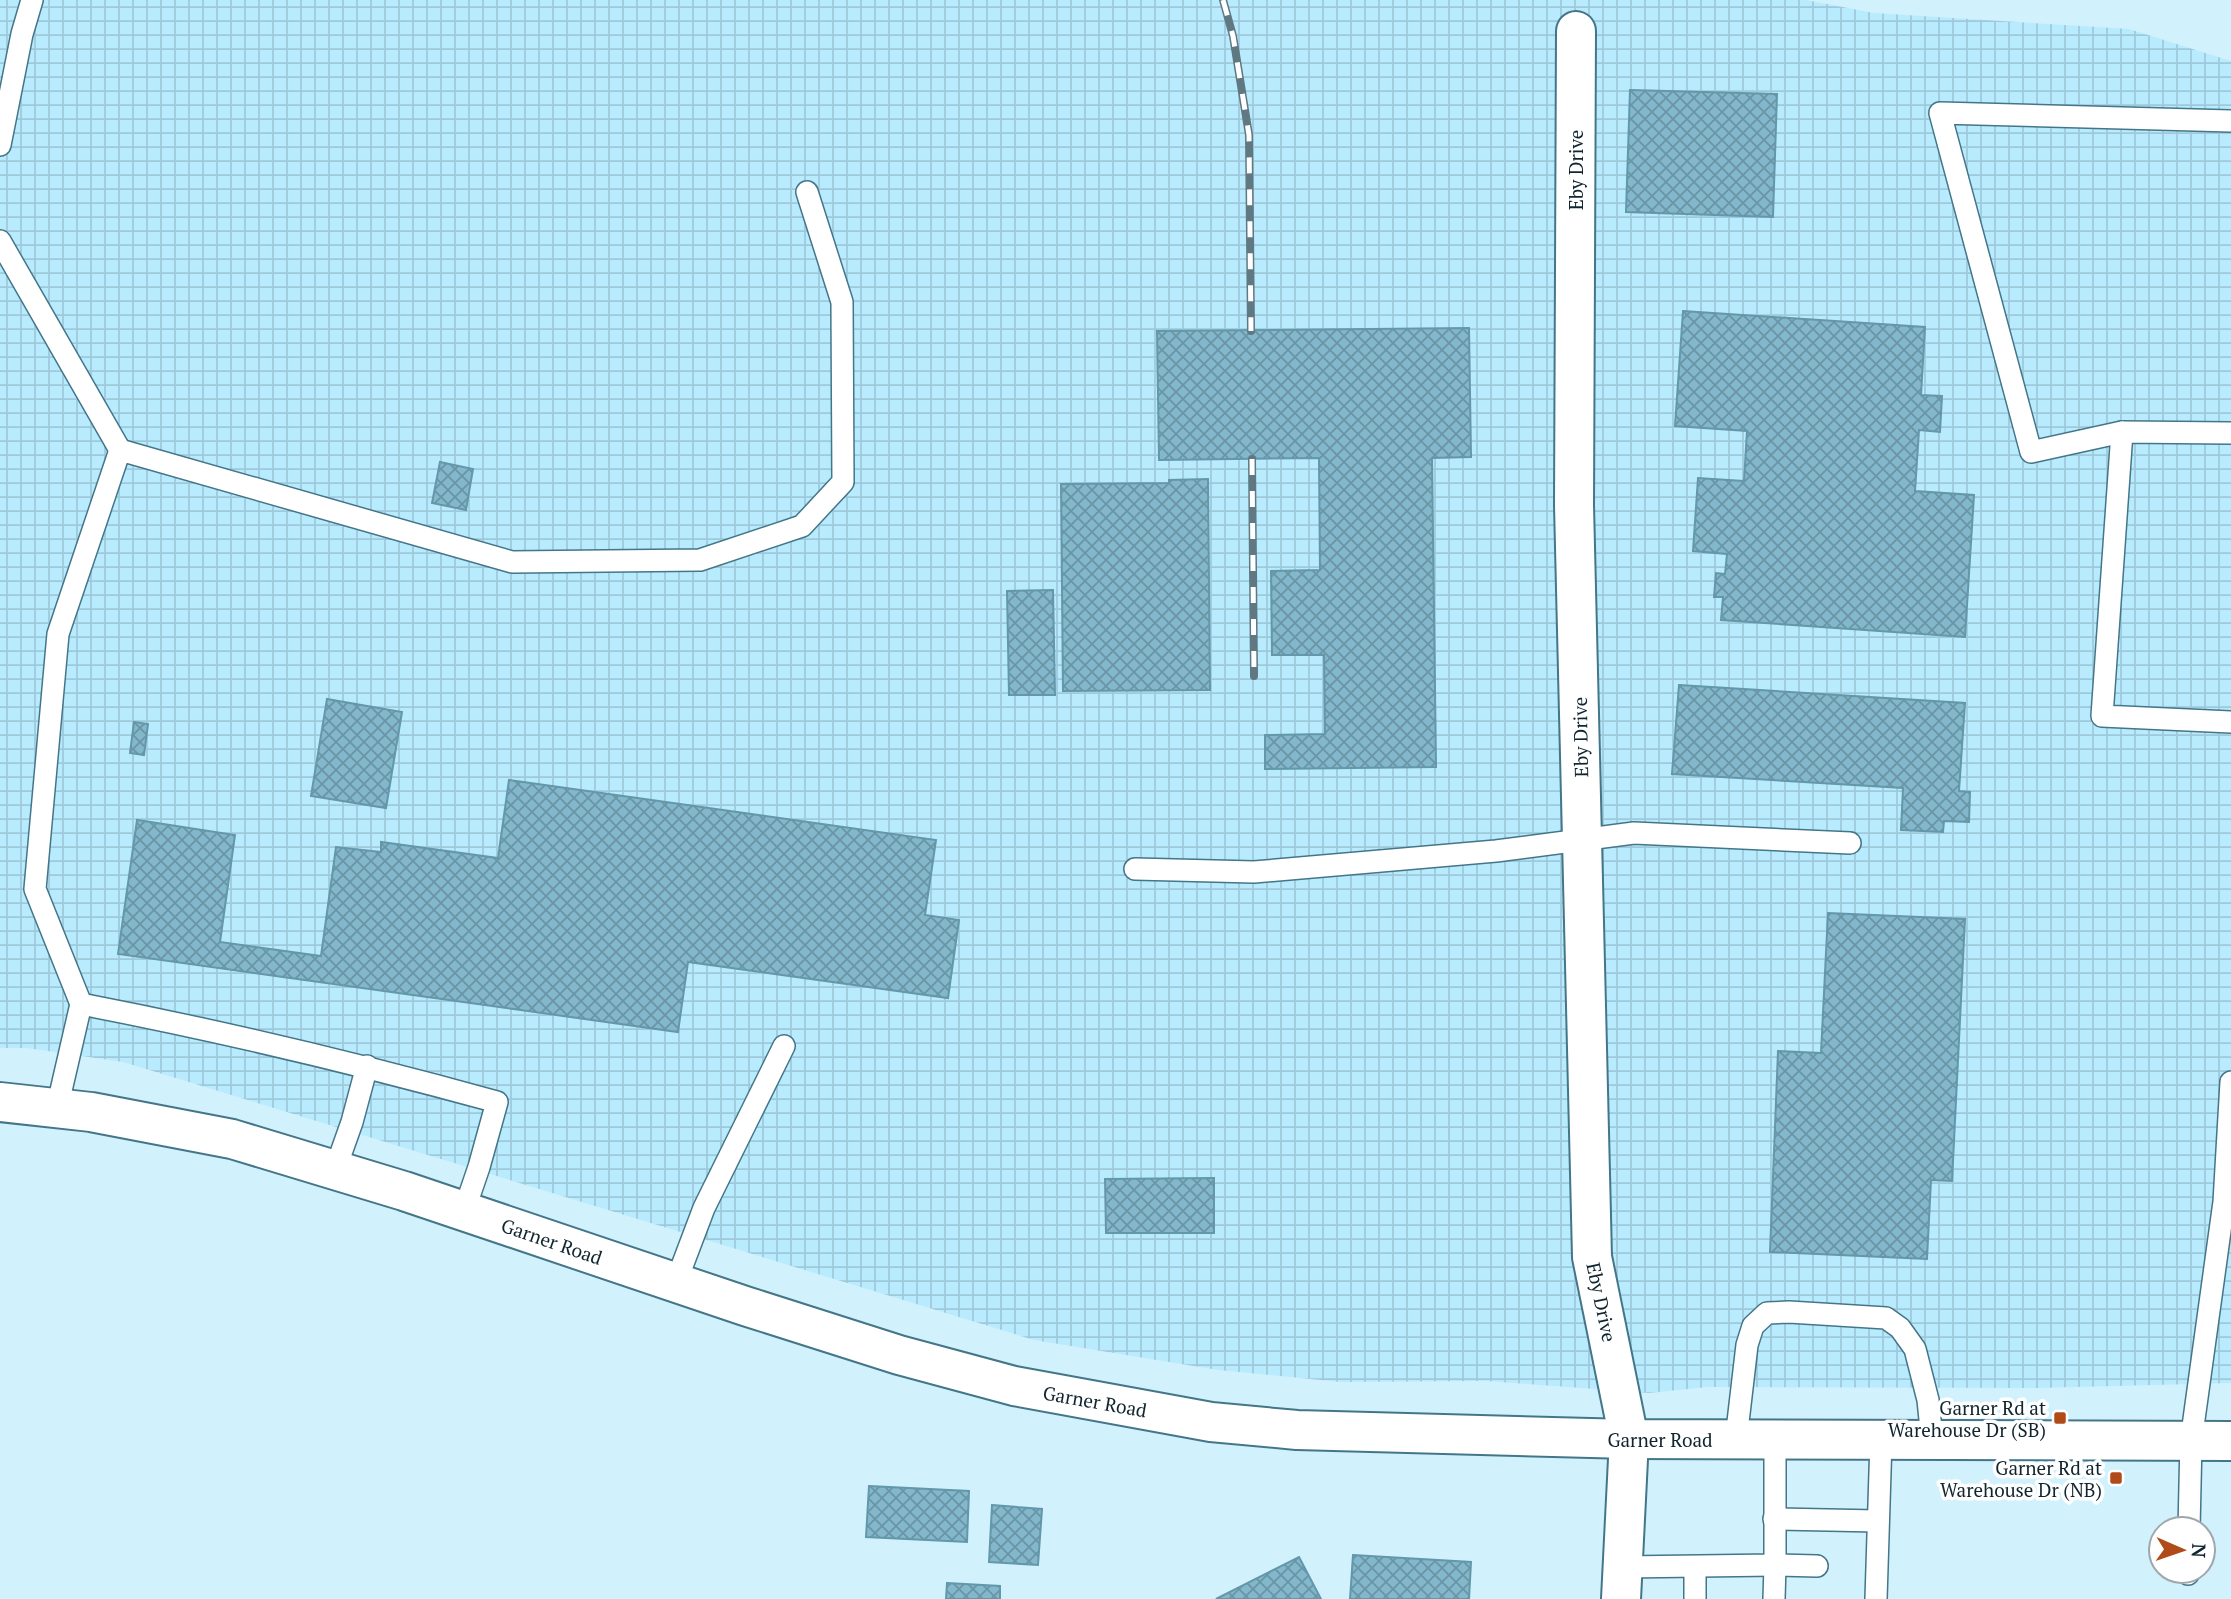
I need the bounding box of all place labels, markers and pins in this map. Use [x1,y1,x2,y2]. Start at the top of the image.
place label: Garner Rd at Warehouse Dr (SB) [1888,1395,2046,1442]
marker: Garner Rd at Warehouse Dr (SB) [2052,1410,2068,1426]
place label: Garner Rd at Warehouse Dr (NB) [1940,1455,2102,1502]
marker: Garner Rd at Warehouse Dr (NB) [2108,1470,2124,1486]

